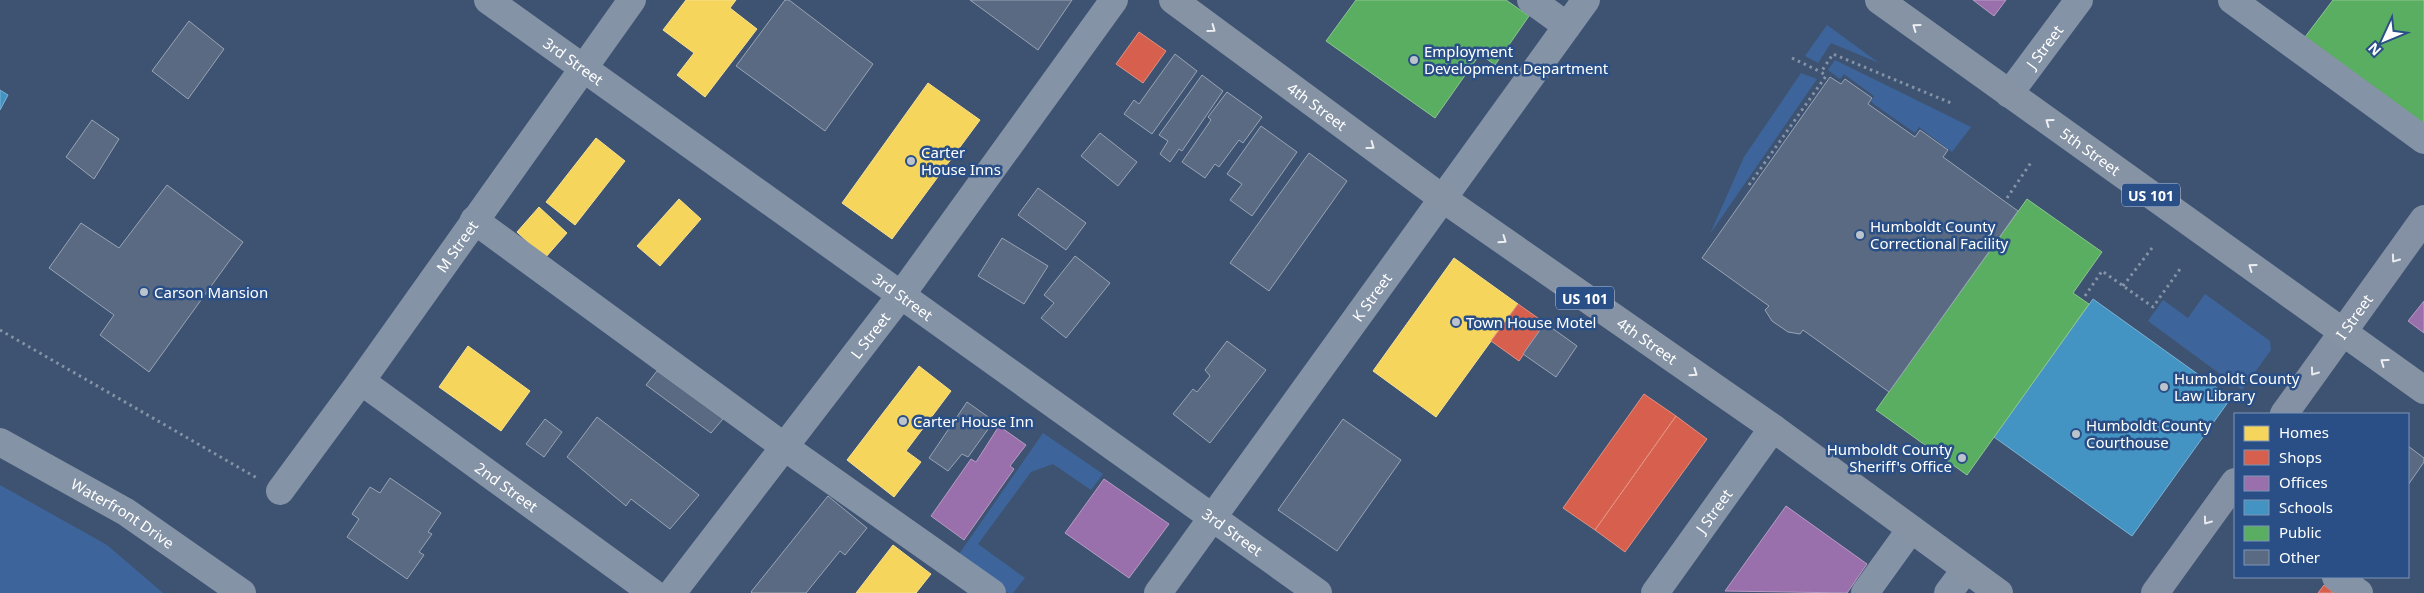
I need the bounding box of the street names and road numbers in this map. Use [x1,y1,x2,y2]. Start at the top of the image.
street label: J Street [2020,20,2068,74]
street label: 3rd Street [539,33,608,90]
street label: 4th Street [1283,78,1351,135]
street label: 5th Street [2057,123,2125,180]
road number: US 101 [2122,184,2180,206]
street label: M Street [431,216,483,276]
street label: 3rd Street [869,268,938,325]
street label: K Street [1347,268,1396,325]
road number: US 101 [1556,286,1614,310]
street label: I Street [2331,290,2377,343]
street label: L Street [846,307,895,363]
street label: 4th Street [1613,313,1682,369]
street label: 2nd Street [471,457,543,517]
street label: Waterfront Drive [68,474,178,553]
street label: J Street [1690,484,1737,539]
street label: 3rd Street [1198,504,1267,561]

